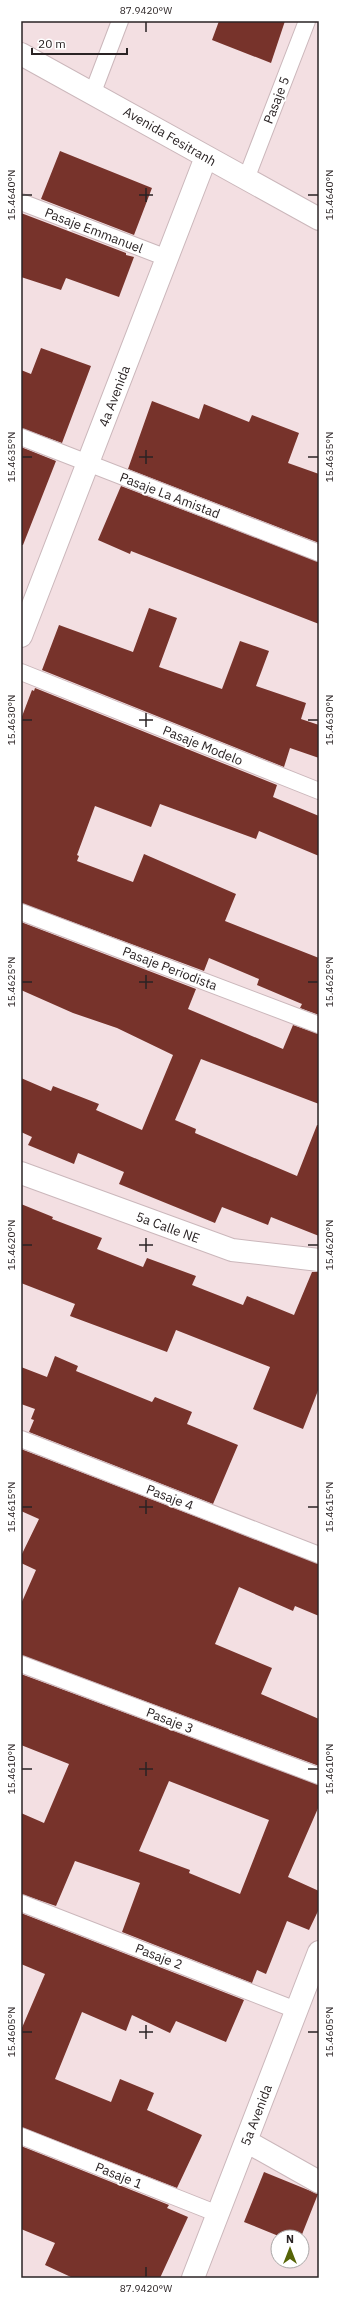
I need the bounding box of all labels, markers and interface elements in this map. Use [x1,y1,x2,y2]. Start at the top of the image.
text: 87.9420°W [120,4,172,17]
scale bar [32,30,127,56]
text: 20 m [38,36,66,51]
street label: Pasaje 5 [260,74,293,126]
street label: Avenida Fesitranh [120,103,219,170]
text: 15.4640°N [5,170,18,220]
text: 15.4640°N [323,170,336,220]
street label: Pasaje Emmanuel [42,204,146,257]
street label: 4a Avenida [95,363,134,429]
text: 15.4635°N [5,432,18,482]
text: 15.4635°N [323,432,336,482]
street label: Pasaje La Amistad [117,469,222,522]
text: 15.4630°N [5,695,18,745]
text: 15.4630°N [323,695,336,745]
street label: Pasaje Modelo [160,722,245,769]
street label: Pasaje Periodista [120,943,220,994]
text: 15.4625°N [5,957,18,1007]
text: 15.4625°N [323,957,336,1007]
street label: 5a Calle NE [134,1208,202,1247]
text: 15.4620°N [5,1220,18,1270]
text: 15.4620°N [323,1220,336,1270]
street label: Pasaje 4 [144,1481,196,1514]
text: 15.4615°N [5,1482,18,1532]
text: 15.4615°N [323,1482,336,1532]
street label: Pasaje 3 [144,1704,196,1737]
text: 15.4610°N [5,1744,18,1794]
text: 15.4610°N [323,1744,336,1794]
street label: Pasaje 2 [133,1940,185,1973]
text: 15.4605°N [5,2007,18,2057]
text: 15.4605°N [323,2007,336,2057]
street label: 5a Avenida [237,2082,276,2148]
street label: Pasaje 1 [93,2158,145,2193]
north arrow [270,2229,310,2269]
text: N [286,2232,294,2246]
text: 87.9420°W [120,2282,172,2295]

